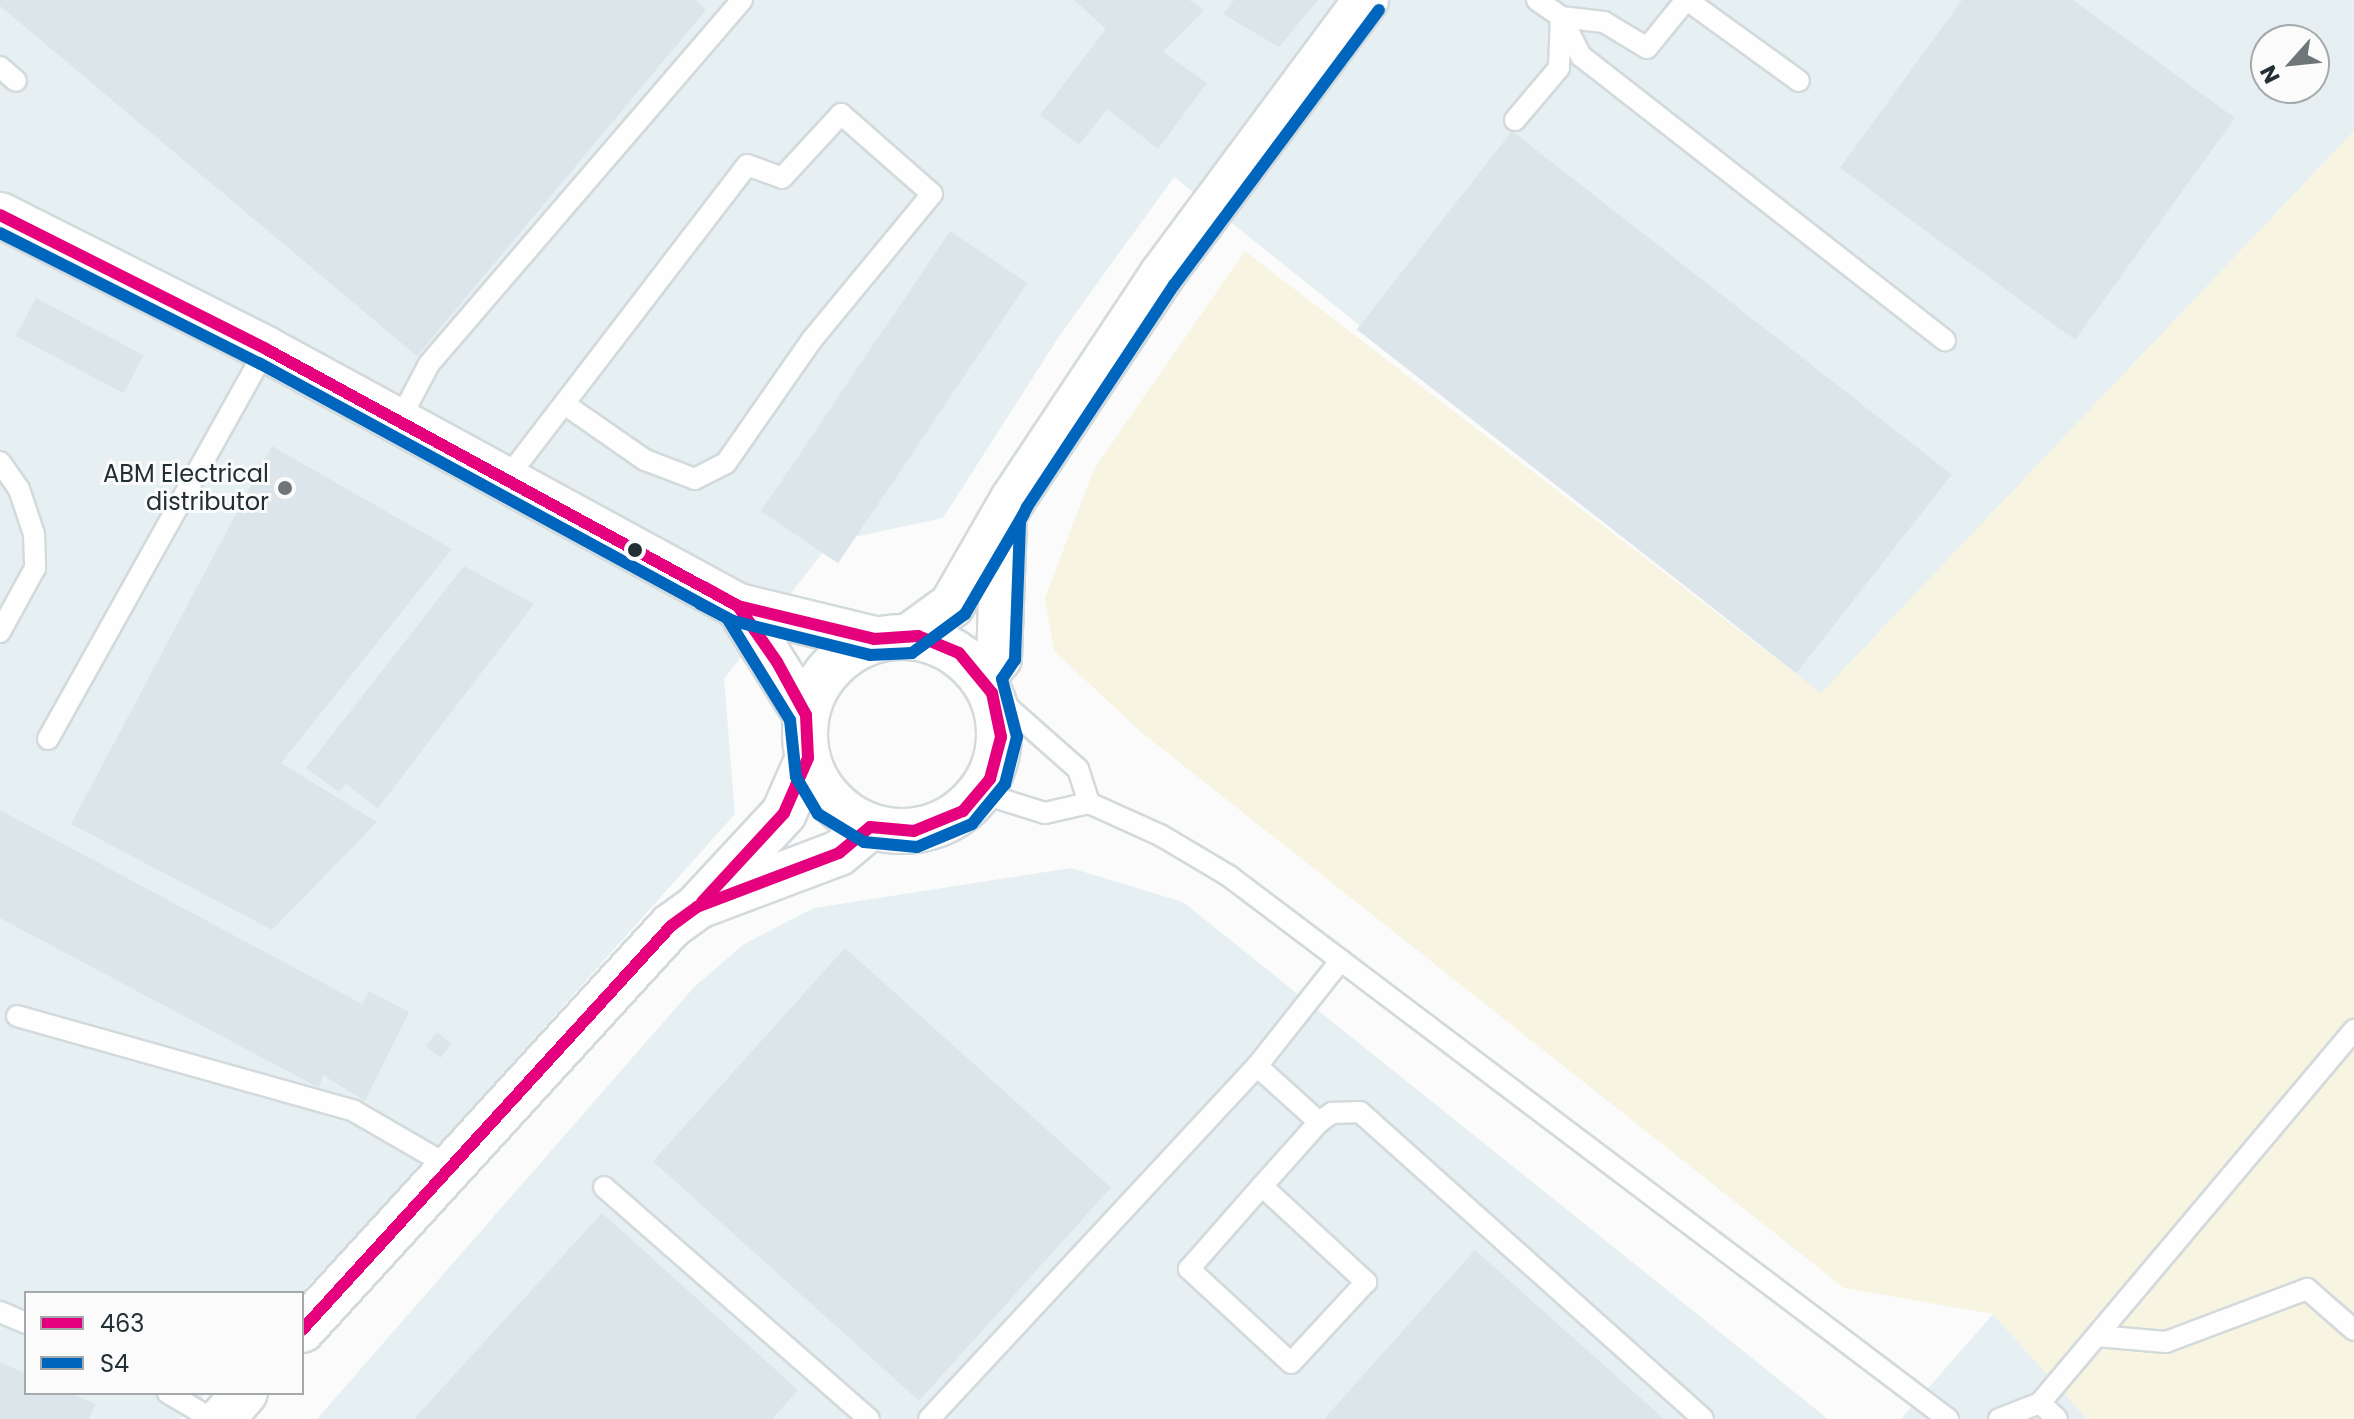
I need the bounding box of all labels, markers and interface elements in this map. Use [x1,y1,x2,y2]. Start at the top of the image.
north arrow [2250,24,2330,104]
text: N [2252,60,2288,89]
place label: ABM Electrical distributor [103,460,269,516]
marker: ABM Electrical distributor [276,479,294,497]
unlabelled marker [627,542,643,558]
legend [24,1291,304,1395]
text: 463 [100,1307,144,1340]
text: S4 [100,1347,129,1380]

